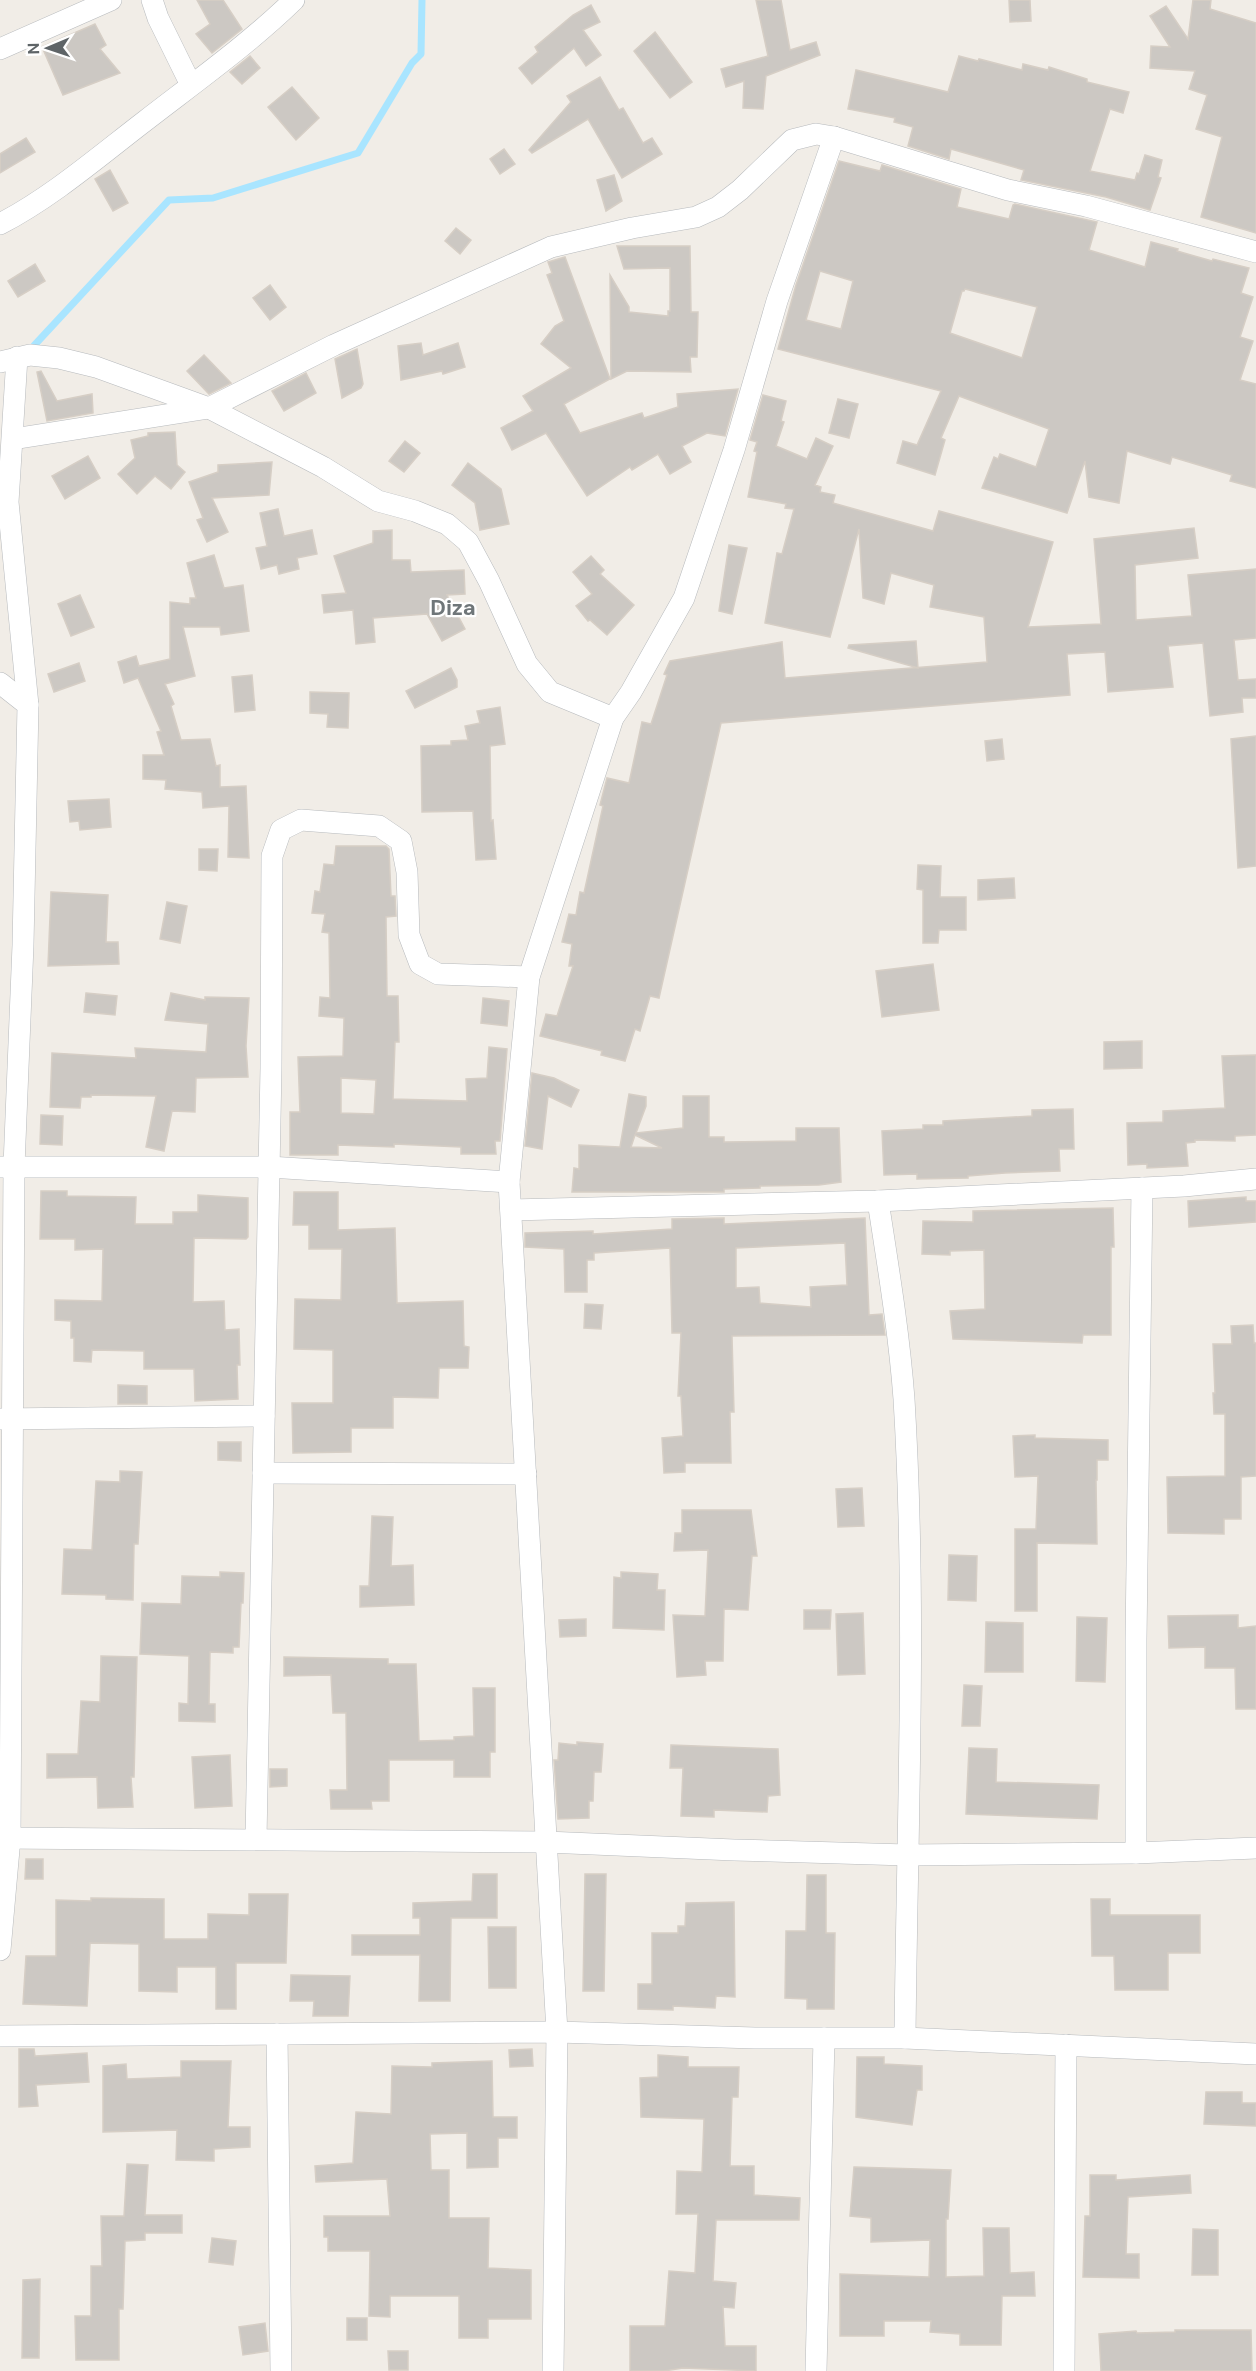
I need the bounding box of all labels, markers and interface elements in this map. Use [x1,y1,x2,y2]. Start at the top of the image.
north arrow [18,18,78,78]
text: N [23,42,44,55]
district label: Diza [430,593,476,622]

